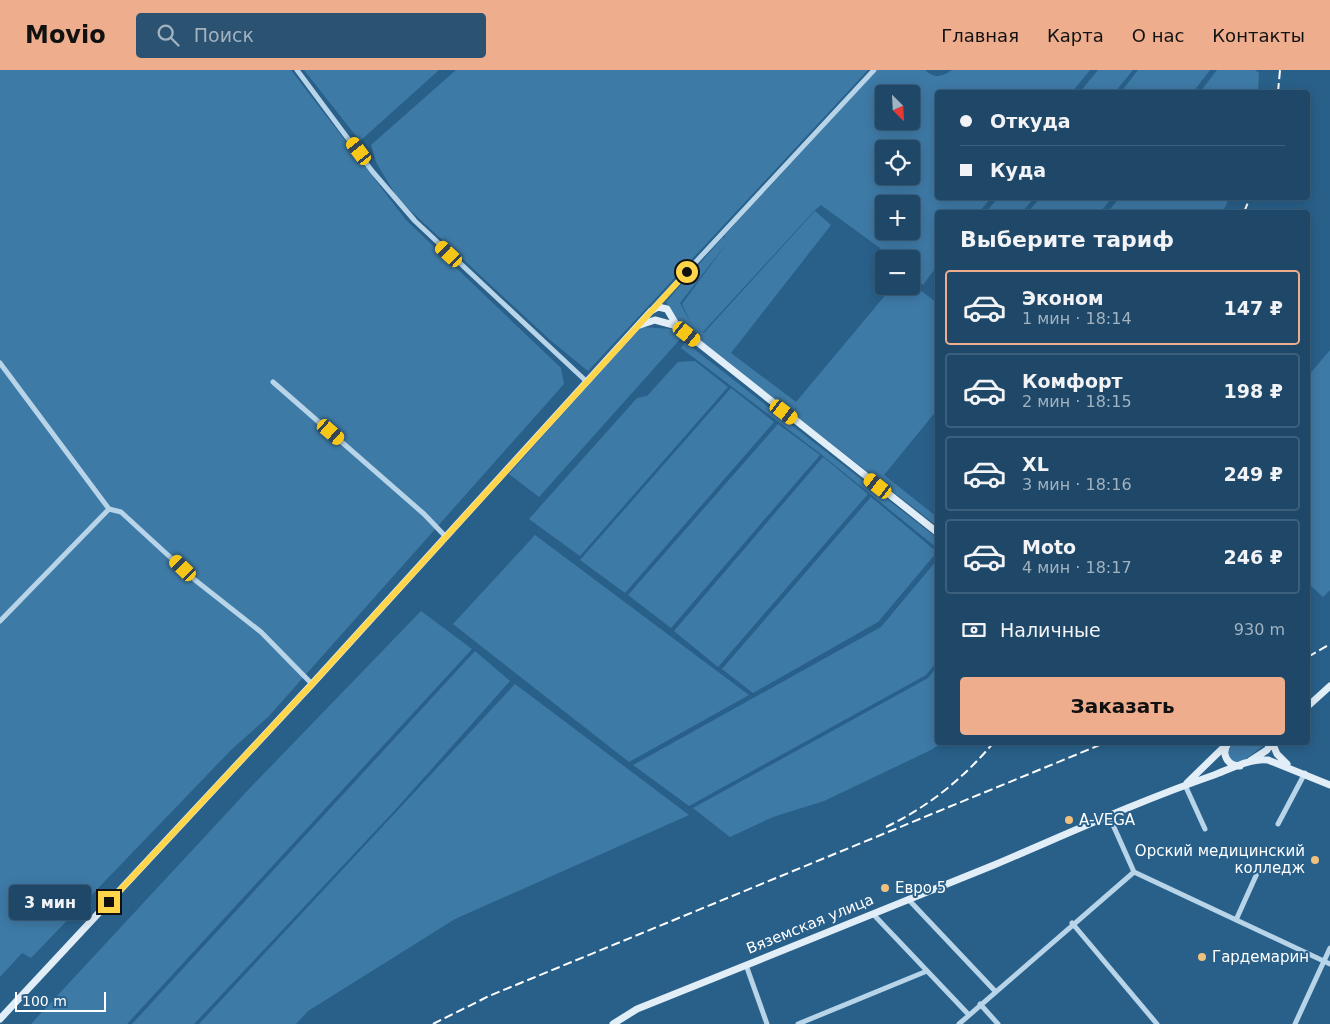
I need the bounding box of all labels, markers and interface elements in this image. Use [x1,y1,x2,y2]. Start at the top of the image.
search box [136,13,486,58]
text: Movio [25,21,106,49]
icon: search [154,21,182,49]
text: Поиск [194,24,254,46]
text: Главная [941,25,1019,46]
text: Карта [1047,25,1104,46]
text: О нас [1132,25,1184,46]
text: Контакты [1212,25,1305,46]
north arrow [875,85,920,130]
map controls [875,85,920,295]
text: Откуда [990,110,1071,132]
car [343,135,374,167]
button: locate [875,140,920,185]
text: Куда [990,159,1046,181]
button: + [875,195,920,240]
text: Выберите тариф [960,227,1174,252]
car [432,238,465,270]
button: − [875,250,920,295]
route start [676,261,698,283]
icon: car [962,285,1007,330]
text: Эконом [1022,287,1104,309]
text: 147 ₽ [1224,297,1283,319]
text: 1 мин · 18:14 [1022,309,1132,328]
car [670,319,703,349]
icon: car [962,368,1007,413]
text: Комфорт [1022,370,1123,392]
text: 198 ₽ [1224,380,1283,402]
text: 2 мин · 18:15 [1022,392,1132,411]
car [767,397,800,427]
car [314,416,347,448]
icon: car [962,451,1007,496]
text: XL [1022,453,1049,475]
text: 249 ₽ [1224,463,1283,485]
car [861,471,894,501]
text: 3 мин · 18:16 [1022,475,1132,494]
icon: car [962,534,1007,579]
text: Moto [1022,536,1076,558]
text: 246 ₽ [1224,546,1283,568]
car [166,552,199,584]
text: 4 мин · 18:17 [1022,558,1132,577]
icon: cash [960,616,988,644]
text: Наличные [1000,619,1101,641]
text: 930 m [1234,620,1285,639]
button: Заказать [960,677,1285,735]
place label: A-VEGA [1079,811,1136,829]
marker: A-VEGA [1063,814,1075,826]
place label: Орский медицинский колледж [1135,842,1305,877]
marker: Орский медицинский колледж [1309,854,1321,866]
place label: Евро 5 [895,879,946,897]
marker: Евро 5 [879,882,891,894]
callout: 3 мин [9,884,92,920]
street label: Вяземская улица [744,890,876,958]
route end [98,891,120,913]
text: 3 мин [24,893,76,912]
place label: Гардемарин [1212,948,1309,966]
marker: Гардемарин [1196,951,1208,963]
scale bar [15,989,106,1012]
text: 100 m [22,993,67,1009]

